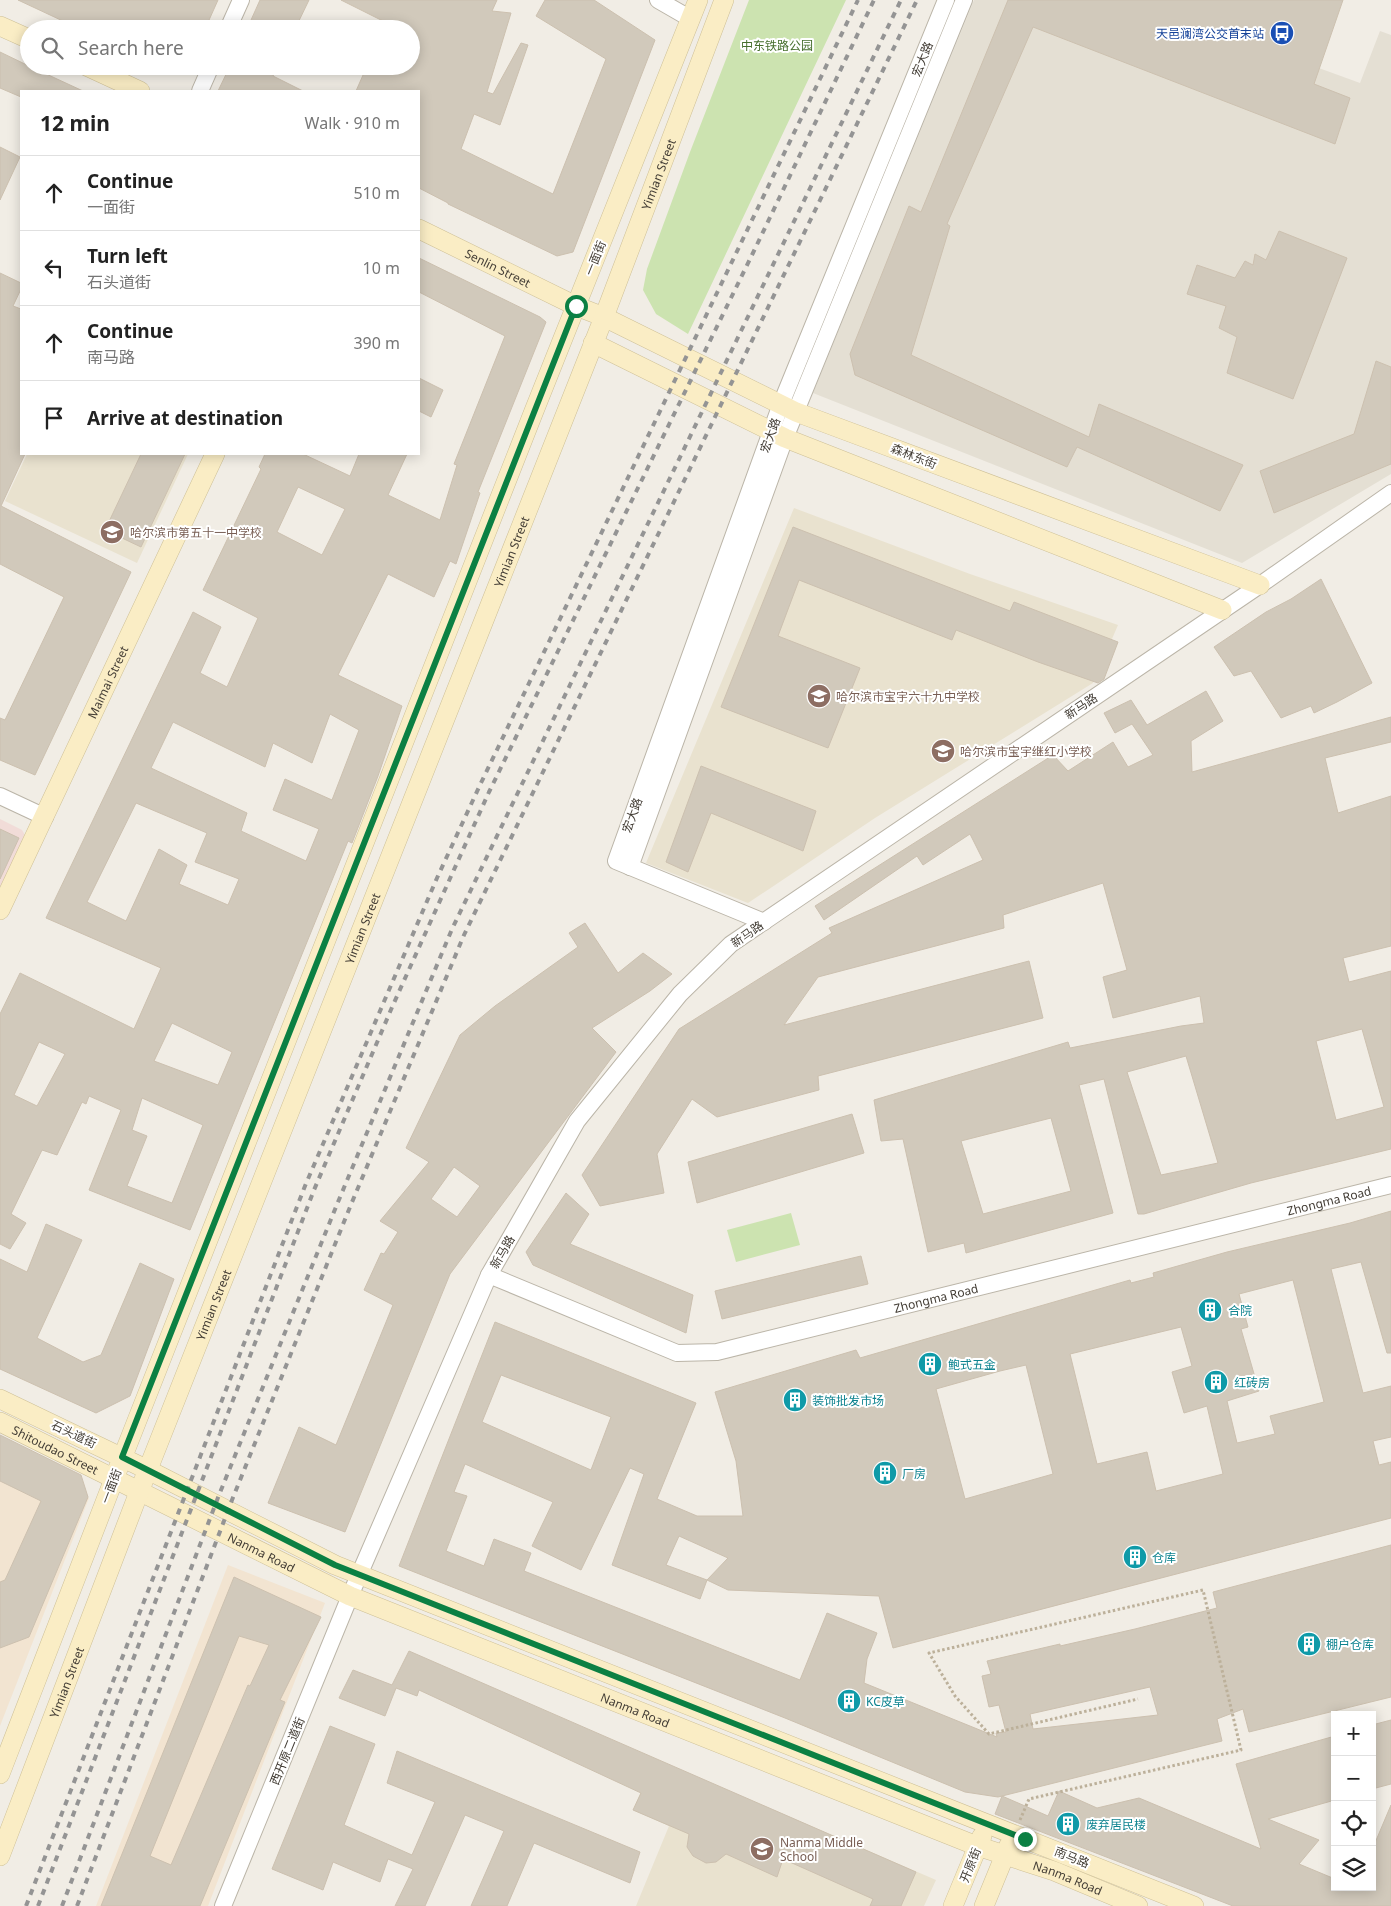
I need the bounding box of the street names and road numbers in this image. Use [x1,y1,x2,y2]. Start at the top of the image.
street label: 宏大路 [907,39,937,79]
street label: Yimian Street [637,135,680,212]
street label: 一面街 [580,238,610,278]
street label: Senlin Street [462,244,534,291]
street label: 宏大路 [756,415,784,455]
street label: 森林东街 [889,439,939,473]
street label: Yimian Street [489,513,533,590]
street label: Maimai Street [83,642,132,721]
street label: 新马路 [1061,689,1101,723]
street label: 宏大路 [618,795,646,835]
street label: Yimian Street [340,890,384,966]
street label: 新马路 [727,917,767,951]
street label: Zhongma Road [1285,1182,1373,1219]
street label: 新马路 [486,1232,518,1272]
street label: Yimian Street [191,1266,235,1343]
street label: Zhongma Road [892,1279,980,1316]
street label: 石头道街 [49,1416,99,1452]
street label: Shitoudao Street [10,1421,102,1478]
street label: 一面街 [97,1466,125,1506]
street label: Nanma Road [225,1528,298,1576]
street label: Yimian Street [45,1644,88,1720]
street label: Nanma Road [598,1688,672,1731]
street label: 西开原二道街 [266,1714,308,1788]
street label: 南马路 [1052,1842,1092,1872]
street label: 开原街 [955,1845,985,1885]
street label: Nanma Road [1031,1856,1105,1899]

